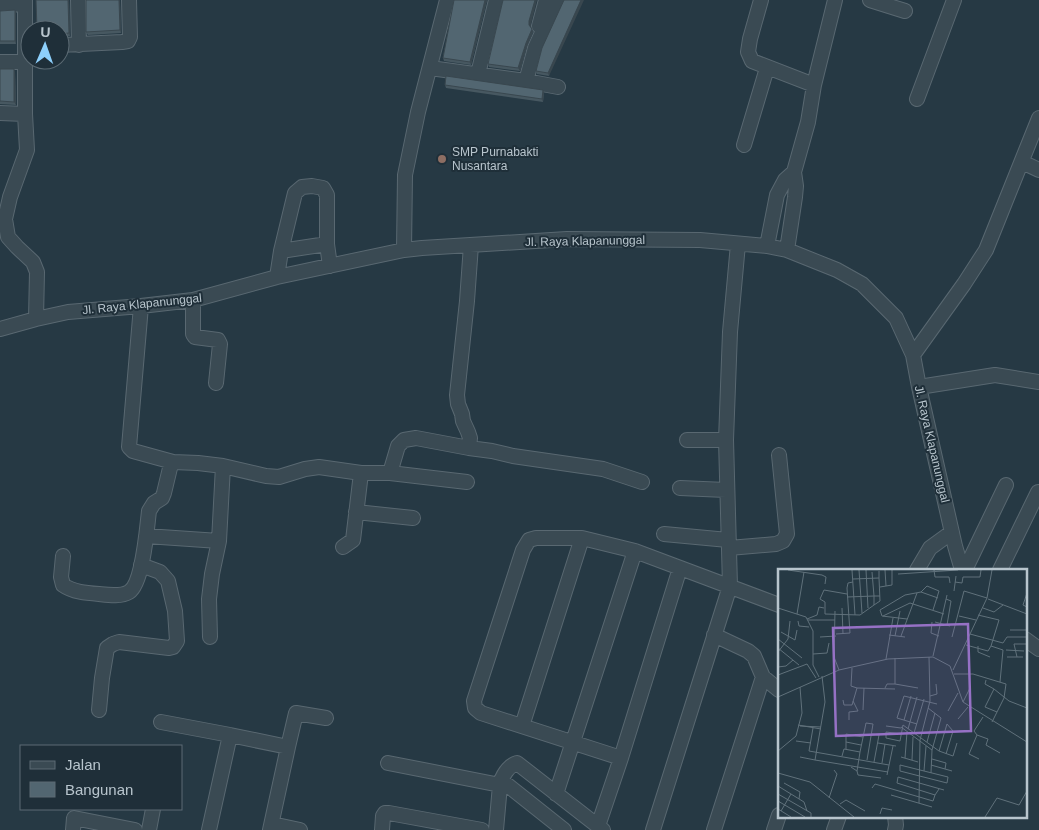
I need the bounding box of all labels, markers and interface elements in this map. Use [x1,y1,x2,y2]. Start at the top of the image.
north arrow [20,20,70,70]
text: U [40,24,51,40]
place label: SMP Purnabakti Nusantara [452,145,539,173]
marker: SMP Purnabakti Nusantara [436,153,448,165]
street label: Jl. Raya Klapanunggal [525,233,645,249]
street label: Jl. Raya Klapanunggal [82,291,202,317]
street label: Jl. Raya Klapanunggal [912,384,952,504]
inset map [778,569,1026,818]
legend [20,745,182,810]
text: Jalan [65,756,101,773]
text: Bangunan [65,781,133,798]

